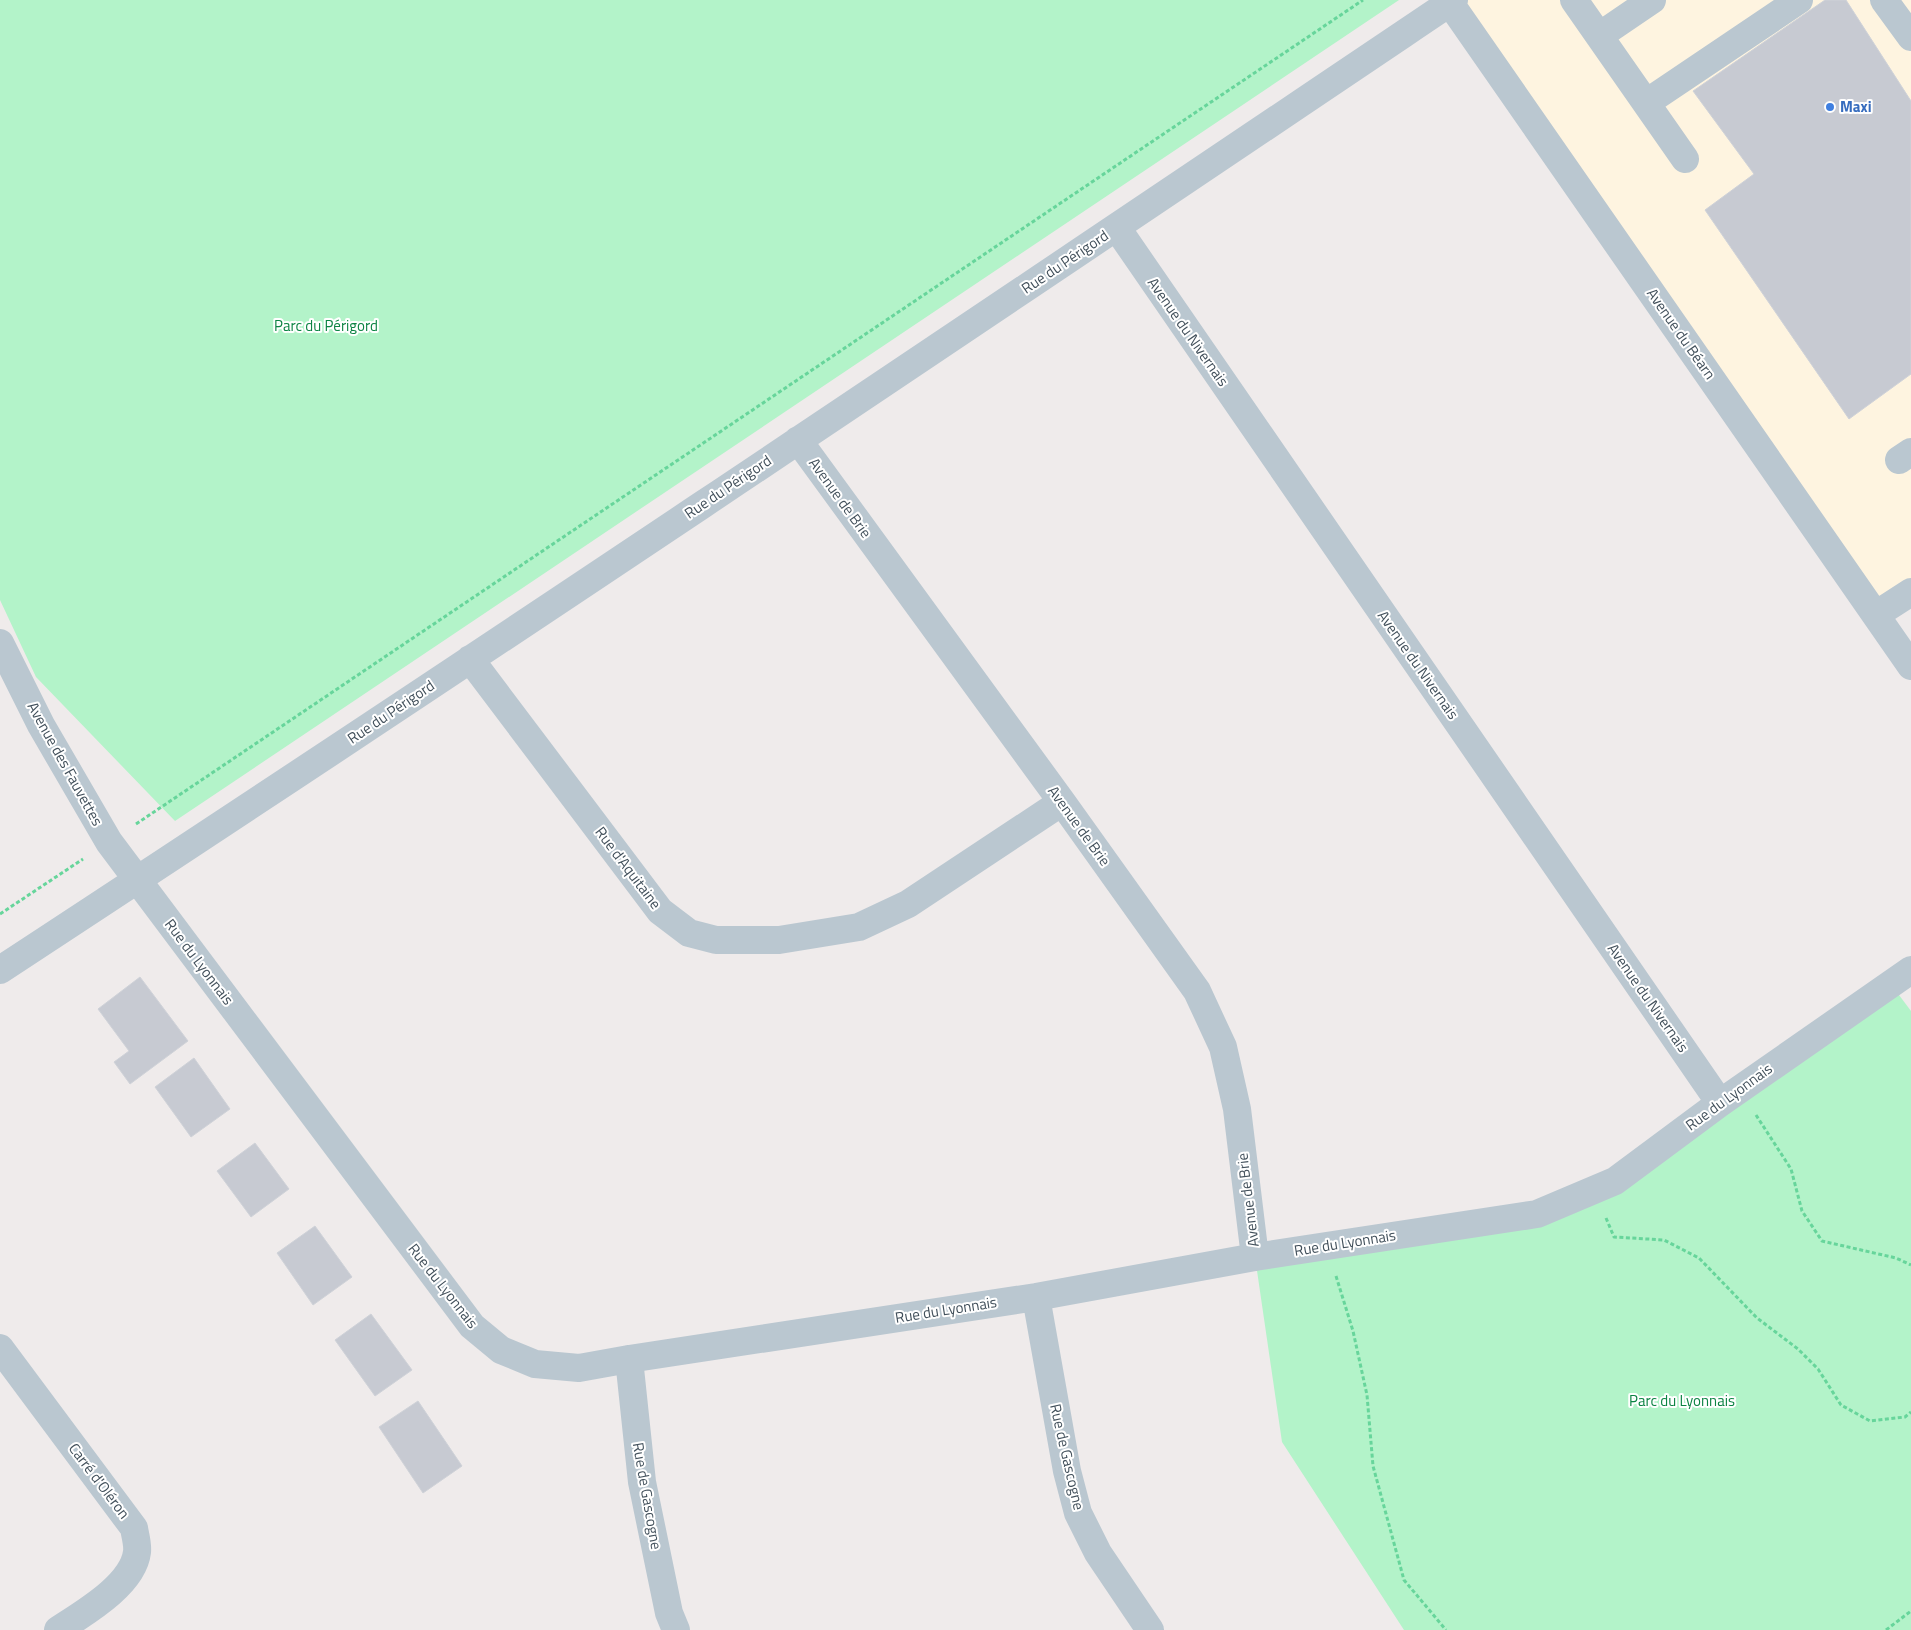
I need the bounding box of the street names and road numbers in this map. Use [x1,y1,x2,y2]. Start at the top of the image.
street label: Rue du Périgord [1017,224,1113,299]
street label: Avenue du Nivernais [1142,272,1235,391]
street label: Avenue du Béarn [1641,283,1722,384]
street label: Rue du Périgord [680,449,776,524]
street label: Avenue de Brie [803,453,877,543]
street label: Avenue du Nivernais [1372,605,1465,724]
street label: Rue du Périgord [343,674,439,749]
street label: Avenue des Fauvettes [22,698,109,830]
street label: Avenue de Brie [1042,781,1116,871]
street label: Rue d'Aquitaine [590,822,667,914]
street label: Rue du Lyonnais [159,914,239,1010]
street label: Avenue du Nivernais [1602,938,1695,1057]
street label: Rue du Lyonnais [1680,1057,1777,1136]
street label: Avenue de Brie [1230,1152,1265,1248]
street label: Rue du Lyonnais [1292,1223,1397,1262]
street label: Rue du Lyonnais [403,1238,484,1333]
street label: Rue du Lyonnais [893,1290,998,1329]
street label: Rue de Gascogne [1044,1402,1091,1512]
street label: Carré d'Oléron [63,1438,136,1523]
street label: Rue de Gascogne [627,1441,668,1551]

